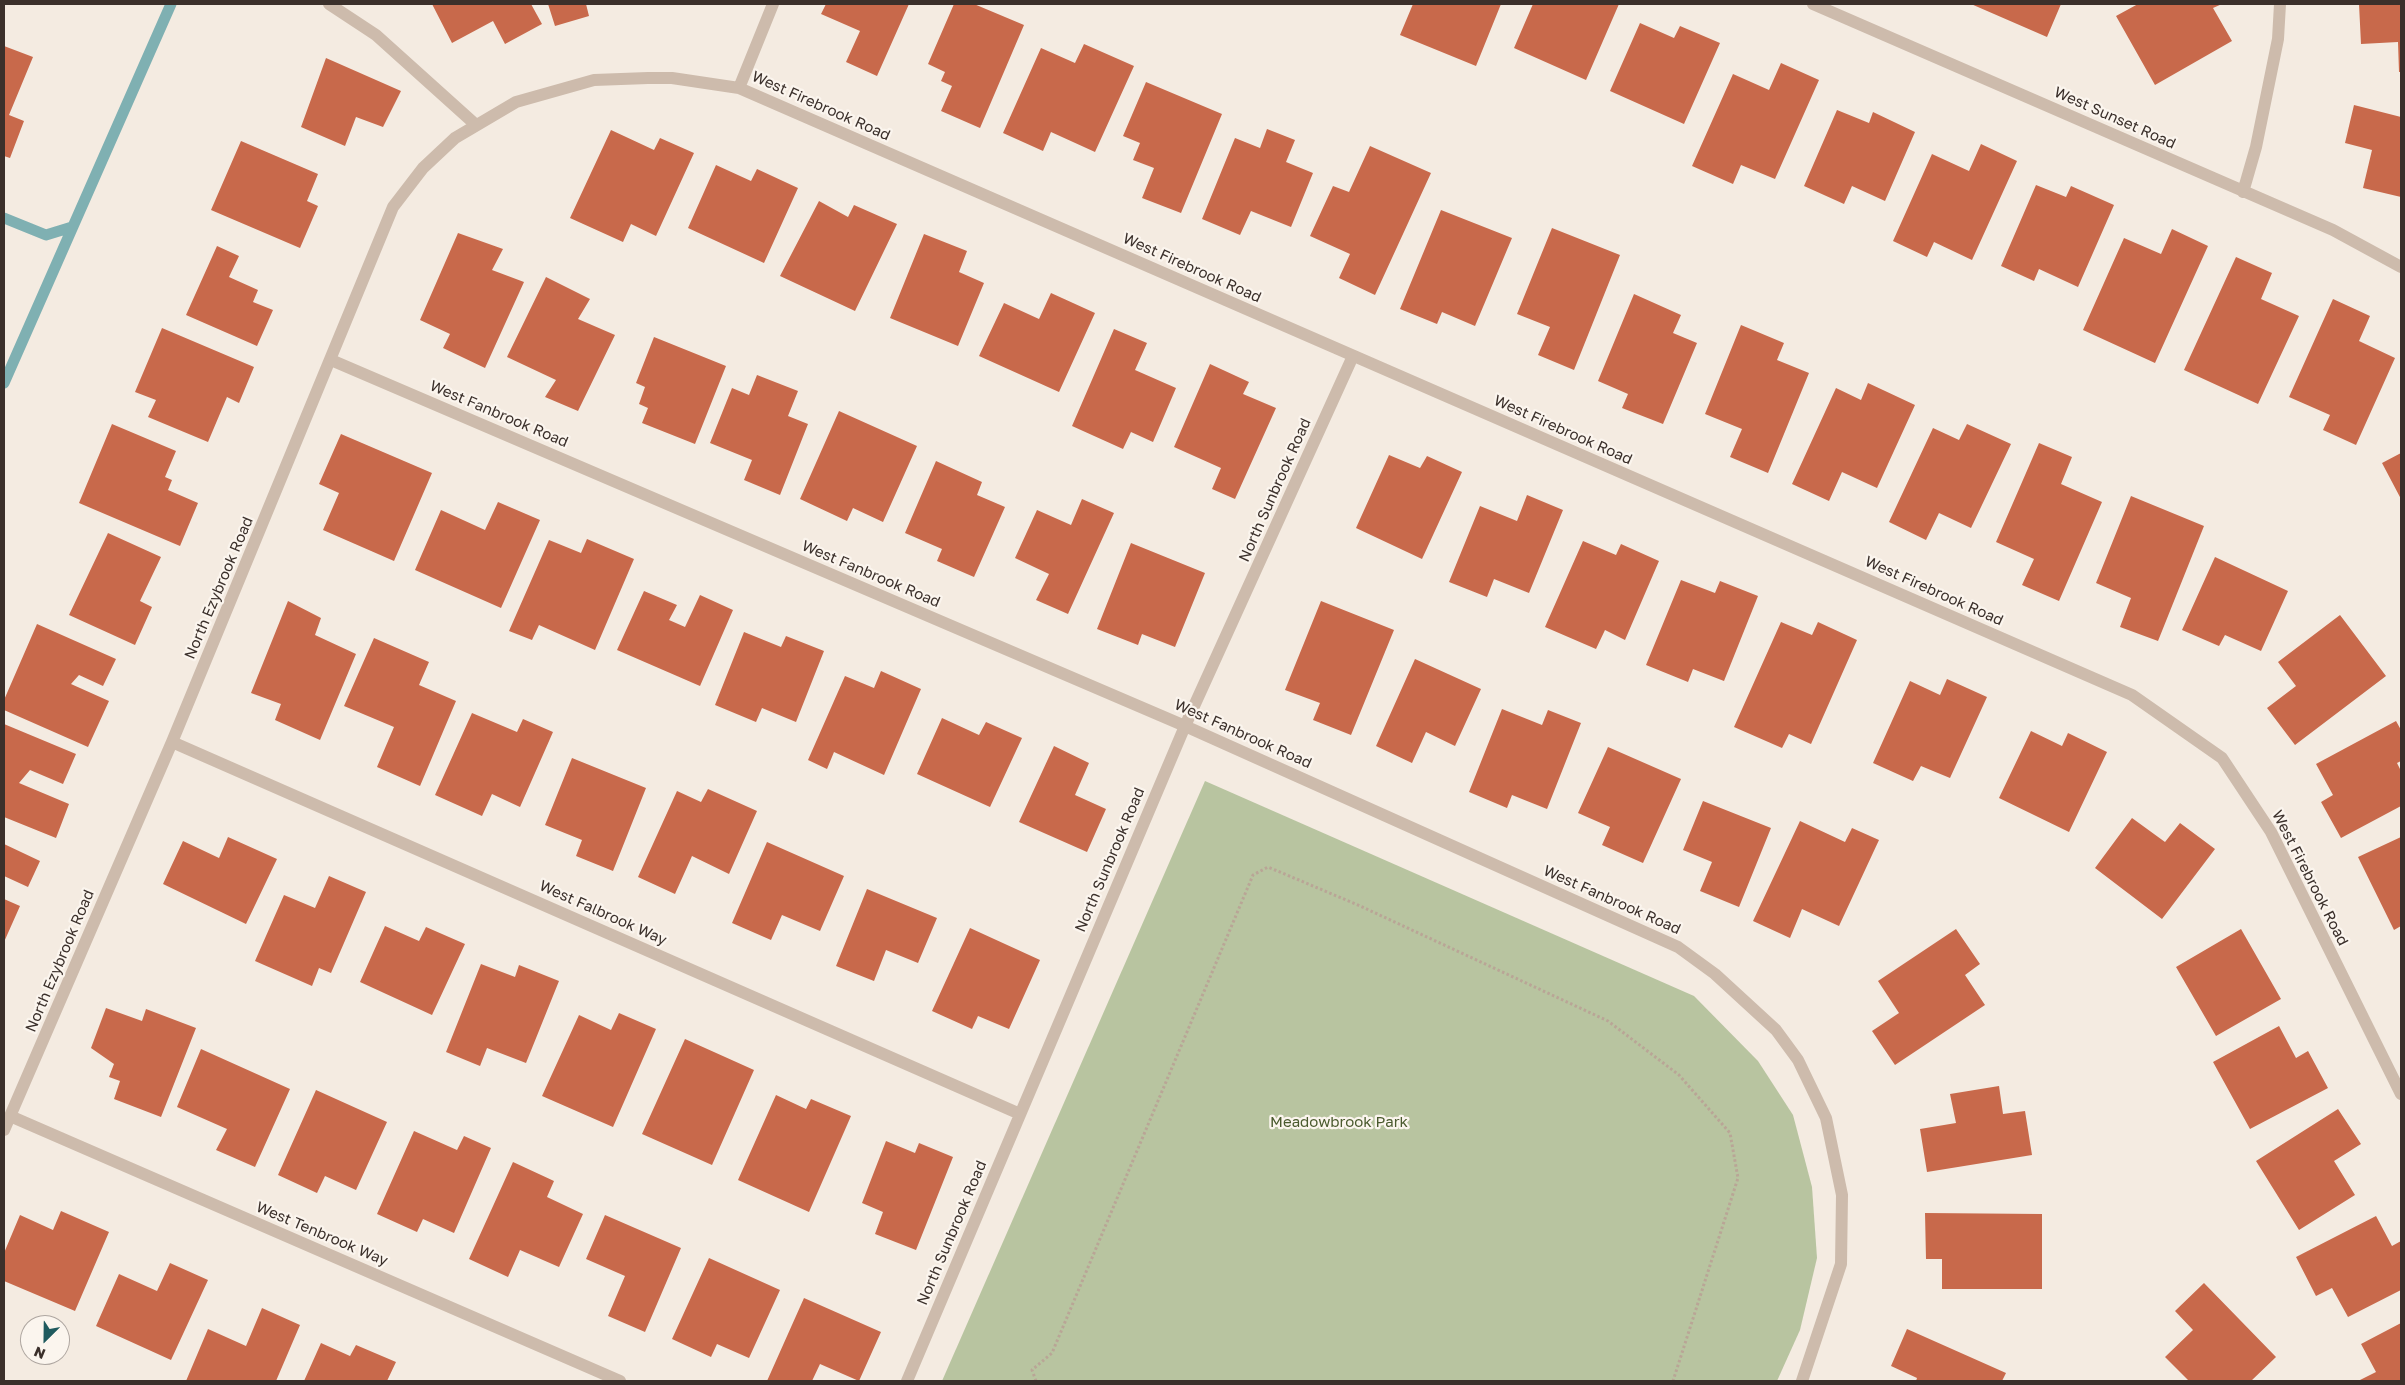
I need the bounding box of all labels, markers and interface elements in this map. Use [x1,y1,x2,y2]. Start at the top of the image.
street label: West Firebrook Road [749,67,893,145]
street label: West Sunset Road [2051,83,2179,153]
street label: West Firebrook Road [1120,229,1264,307]
street label: West Fanbrook Road [427,377,571,451]
street label: West Firebrook Road [1491,391,1635,469]
street label: North Sunbrook Road [1235,415,1315,565]
street label: North Ezybrook Road [181,514,257,662]
street label: West Fanbrook Road [799,537,943,611]
street label: West Firebrook Road [1862,552,2006,630]
street label: West Fanbrook Road [1172,696,1314,772]
street label: North Sunbrook Road [1071,785,1149,935]
street label: West Firebrook Road [2268,807,2352,949]
street label: West Fanbrook Road [1541,862,1683,938]
street label: West Falbrook Way [536,877,670,949]
street label: North Ezybrook Road [22,887,98,1035]
park label: Meadowbrook Park [1270,1113,1408,1131]
street label: North Sunbrook Road [913,1158,991,1308]
street label: West Tenbrook Way [253,1198,391,1270]
north arrow [20,1315,70,1365]
text: N [31,1343,48,1363]

